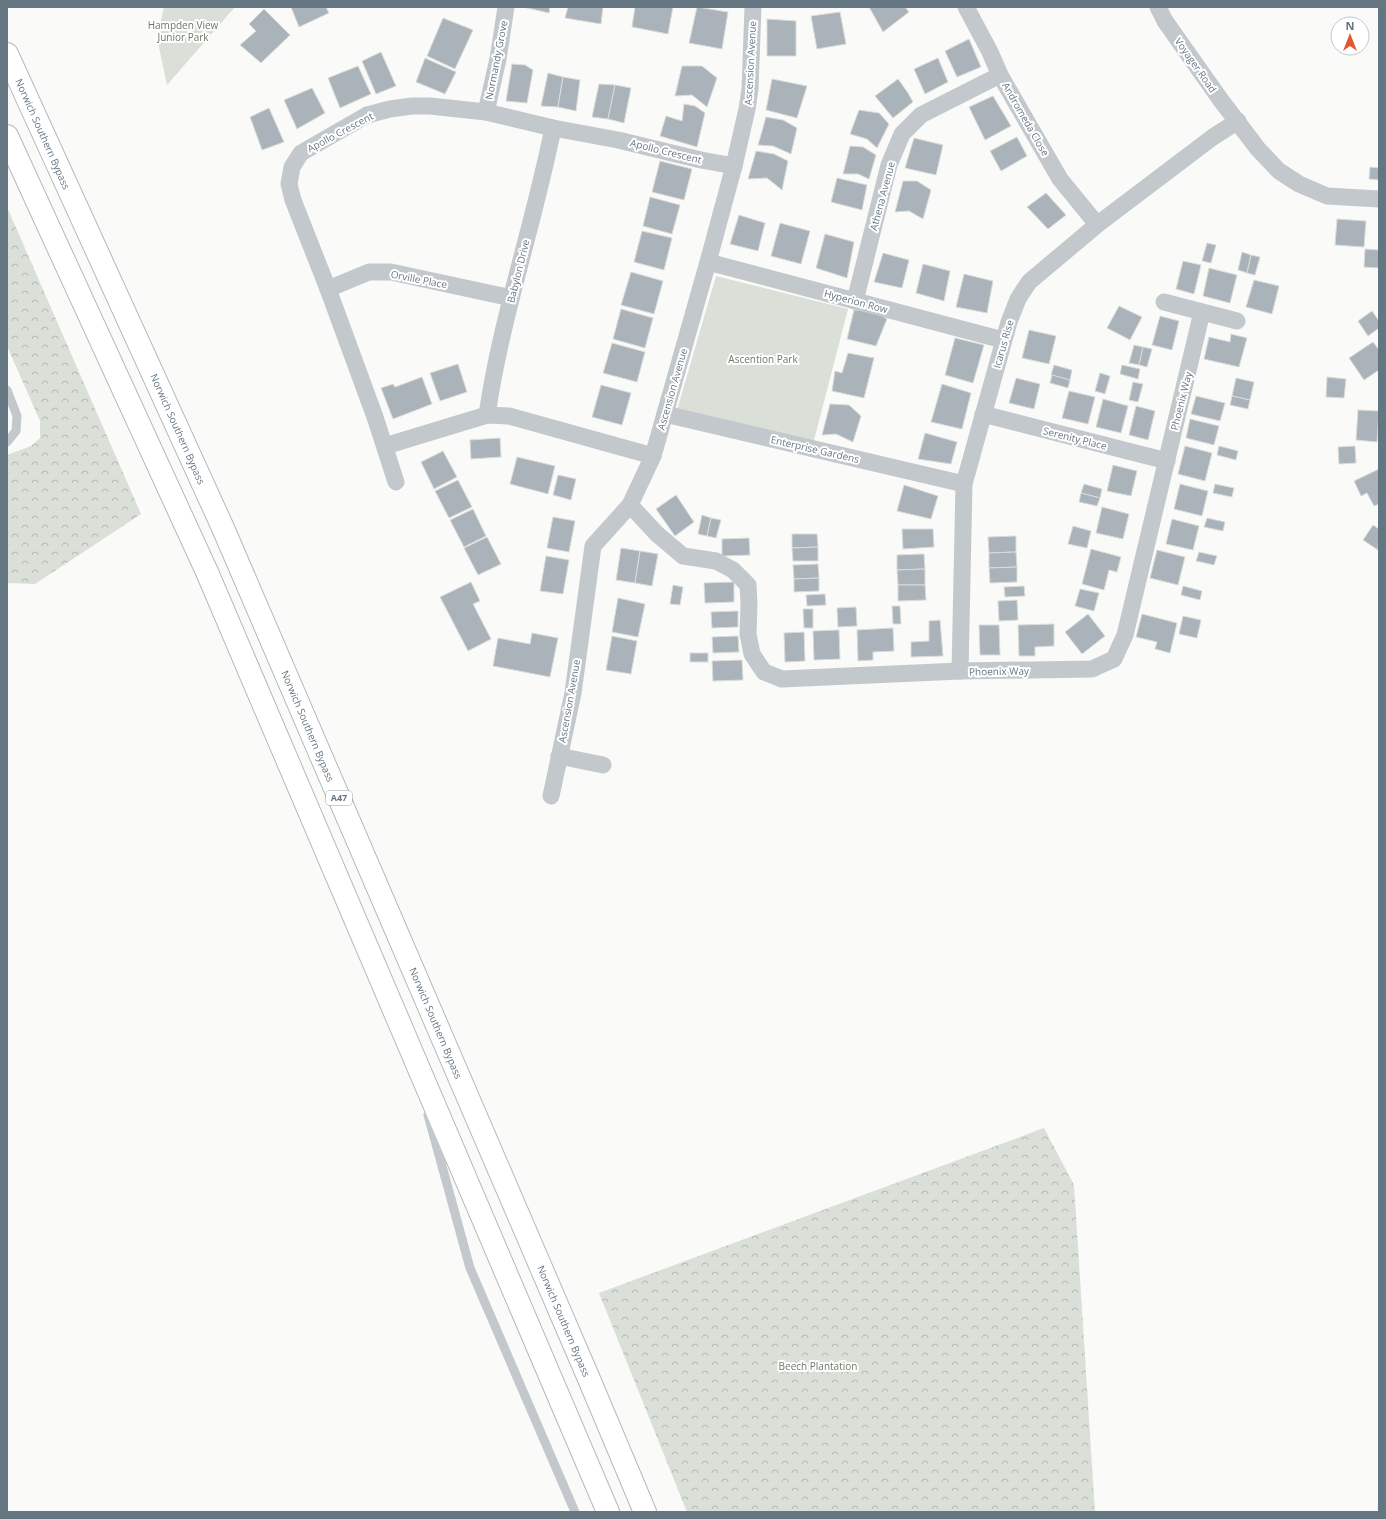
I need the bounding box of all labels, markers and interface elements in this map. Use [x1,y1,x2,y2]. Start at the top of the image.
north arrow [1330,16,1370,56]
park label: Hampden View Junior Park [148,18,219,44]
text: N [1346,18,1354,33]
street label: Normandy Grove [481,19,511,101]
street label: Ascension Avenue [741,20,759,106]
street label: Voyager Road [1172,35,1220,95]
street label: Norwich Southern Bypass [12,76,74,192]
street label: Andromeda Close [999,80,1053,159]
street label: Apollo Crescent [304,108,376,155]
street label: Apollo Crescent [629,135,704,167]
street label: Athena Avenue [866,160,898,232]
street label: Babylon Drive [503,237,533,304]
street label: Orville Place [390,267,449,291]
street label: Hyperion Row [823,286,890,316]
street label: Icarus Rise [989,318,1017,370]
street label: Ascension Avenue [654,346,690,432]
park label: Ascention Park [728,352,798,366]
street label: Phoenix Way [1167,369,1195,432]
street label: Norwich Southern Bypass [147,371,209,487]
street label: Serenity Place [1042,423,1109,453]
street label: Enterprise Gardens [769,432,861,466]
street label: Ascension Avenue [555,658,583,744]
street label: Phoenix Way [969,663,1030,679]
street label: Norwich Southern Bypass [278,668,338,784]
road number: A47 [326,791,352,805]
street label: Norwich Southern Bypass [406,965,466,1081]
street label: Norwich Southern Bypass [534,1263,594,1379]
park label: Beech Plantation [779,1359,857,1373]

